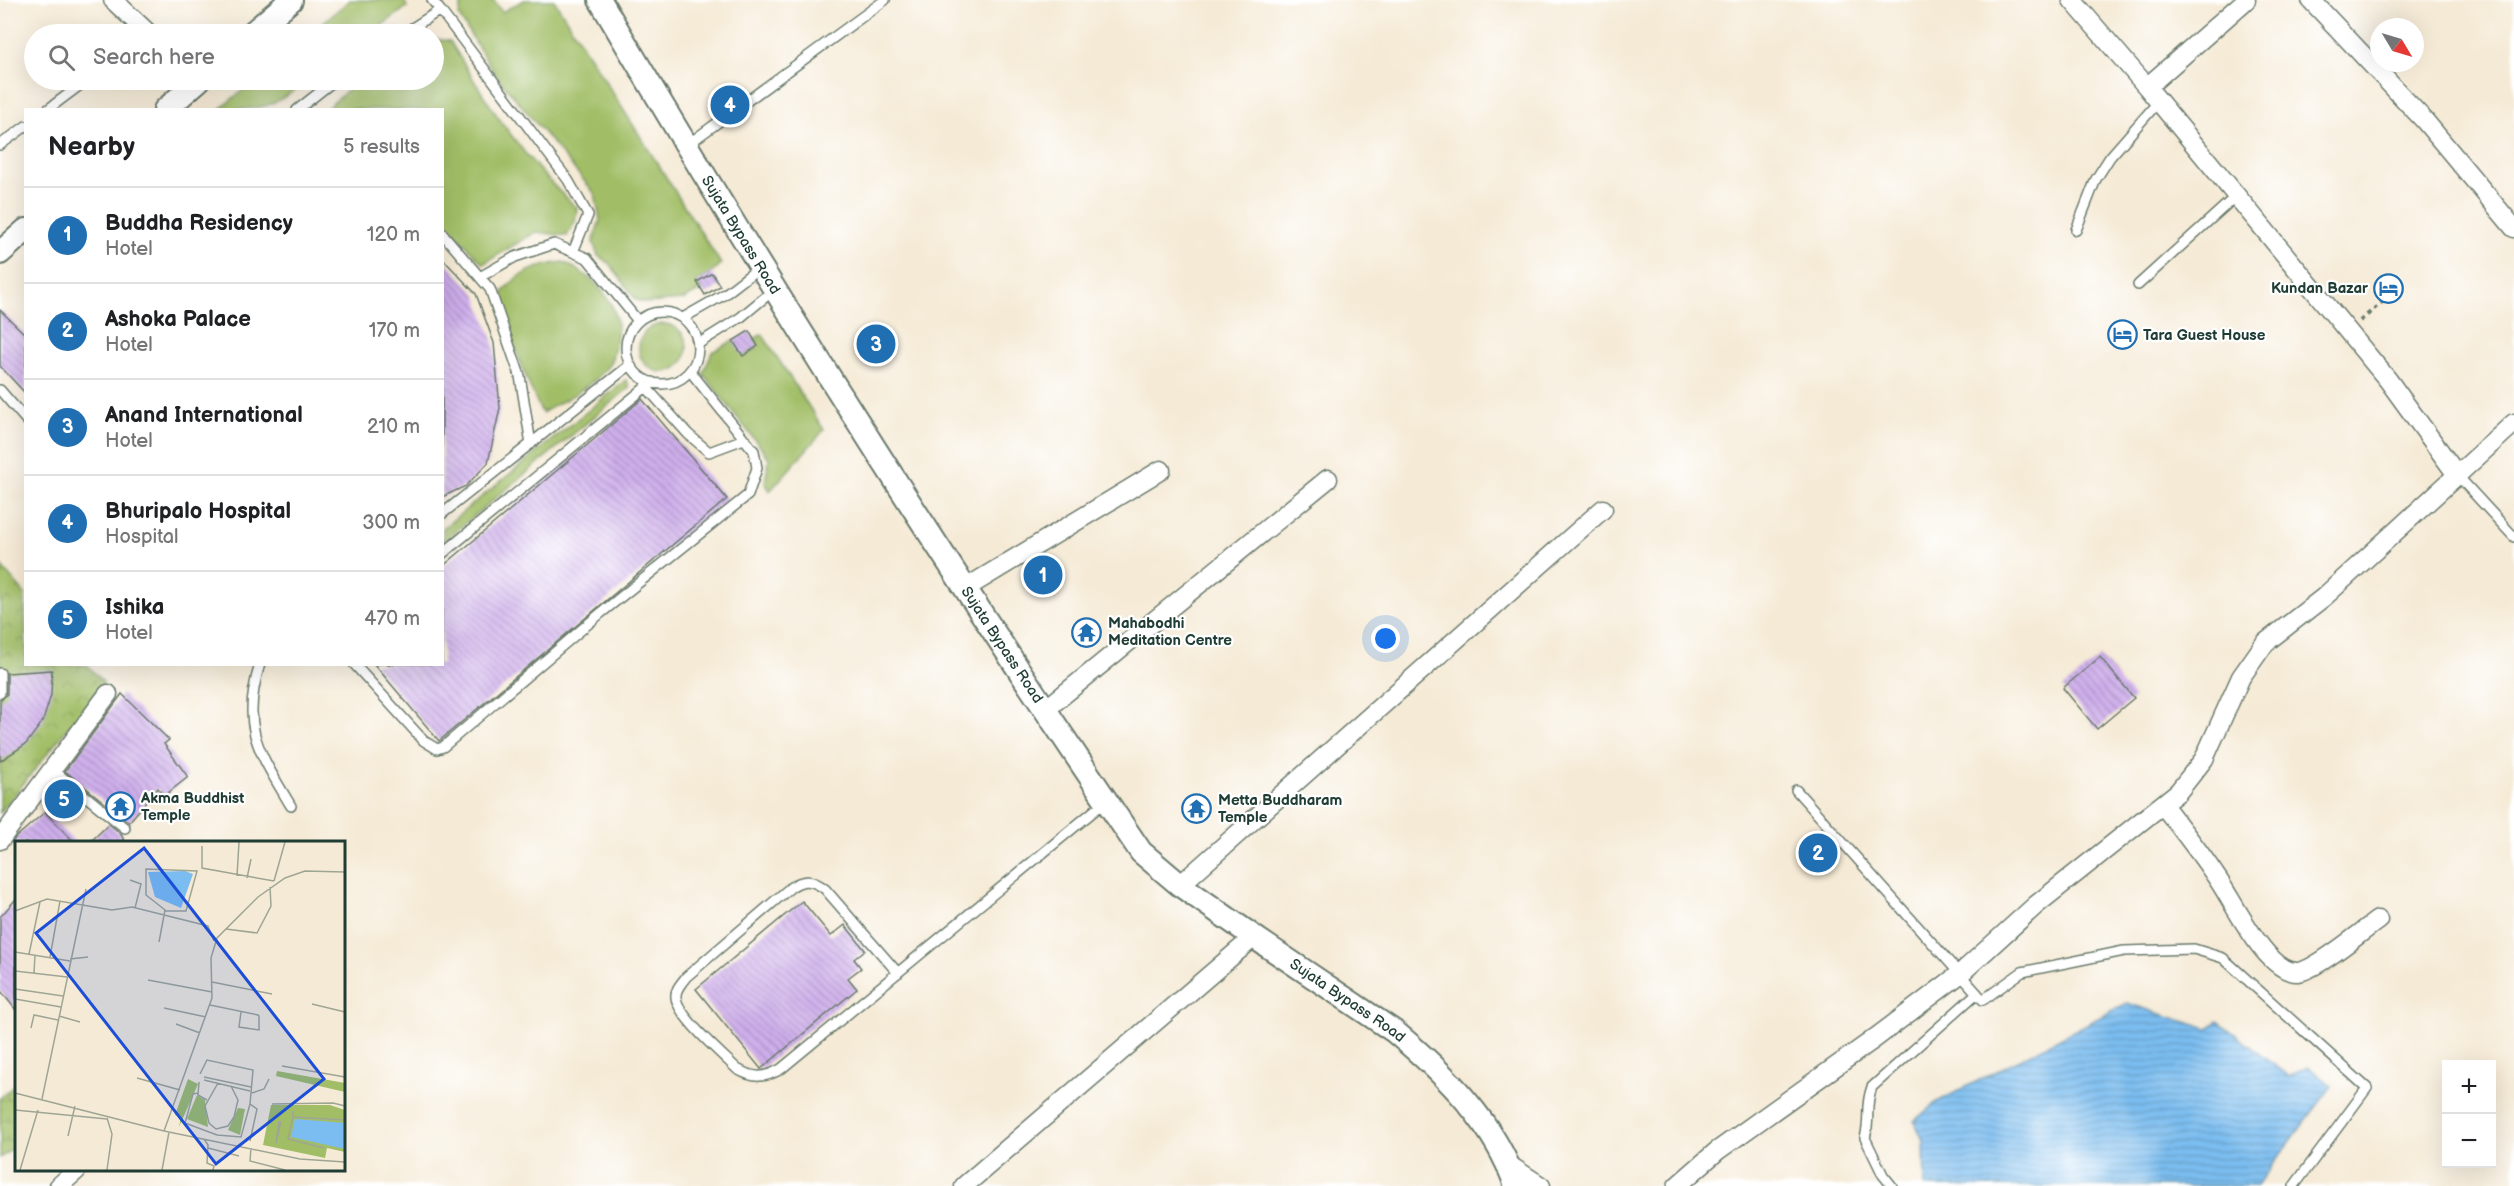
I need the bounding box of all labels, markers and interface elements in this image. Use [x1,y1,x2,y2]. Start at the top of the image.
north arrow [2370,18,2424,72]
search box [24,24,444,90]
icon: search [45,41,78,74]
text: Search here [93,44,215,71]
pin: 4 [710,82,750,128]
text: Nearby [48,132,135,163]
text: 5 results [343,135,420,159]
street label: Sujata Bypass Road [697,172,784,298]
text: Buddha Residency [105,210,293,237]
text: 1 [63,223,72,247]
text: 120 m [367,223,420,247]
text: Hotel [105,237,153,261]
hotel icon: Kundan Bazar [2373,272,2405,304]
place label: Kundan Bazar [2271,279,2369,298]
text: Ashoka Palace [105,306,251,333]
text: 2 [62,319,73,343]
text: 170 m [369,319,420,343]
hotel icon: Tara Guest House [2106,319,2138,351]
pin: 3 [856,322,896,366]
place label: Tara Guest House [2143,326,2266,345]
text: Hotel [105,333,153,357]
text: Anand International [105,402,303,429]
text: 3 [62,415,73,439]
text: 210 m [367,415,420,439]
text: Hotel [105,429,153,453]
text: Bhuripalo Hospital [105,498,291,525]
text: 4 [62,511,73,535]
text: 300 m [362,511,420,535]
text: Hospital [105,525,178,549]
pin: 1 [1024,552,1062,598]
street label: Sujata Bypass Road [957,583,1047,707]
text: Ishika [105,594,164,621]
text: 5 [62,607,73,631]
text: 470 m [364,607,420,631]
place label: Mahabodhi Meditation Centre [1108,614,1232,650]
temple icon: Mahabodhi Meditation Centre [1071,616,1103,648]
text: Hotel [105,621,153,645]
your location [1371,624,1400,653]
pin: 5 [44,776,84,822]
place label: Akma Buddhist Temple [140,789,244,825]
temple icon: Akma Buddhist Temple [104,791,136,823]
place label: Metta Buddharam Temple [1218,791,1343,827]
temple icon: Metta Buddharam Temple [1181,793,1213,825]
pin: 2 [1798,830,1838,876]
inset map [15,841,345,1171]
street label: Sujata Bypass Road [1286,955,1409,1047]
map controls [2442,1060,2496,1168]
button: + [2442,1060,2496,1114]
button: − [2442,1114,2496,1168]

